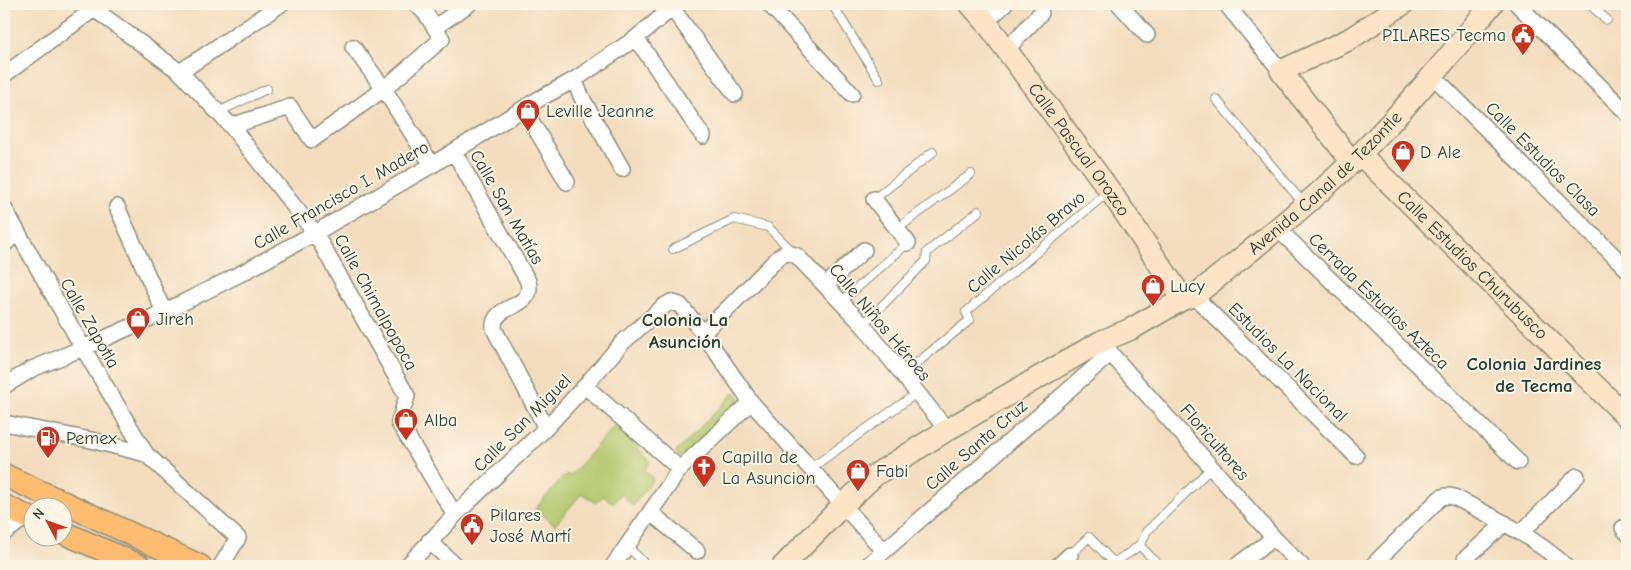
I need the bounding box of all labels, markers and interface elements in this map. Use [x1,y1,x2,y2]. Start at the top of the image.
public building icon: PILARES Tecma [1510,22,1536,56]
place label: PILARES Tecma [1382,25,1506,46]
street label: Calle Pascual Orozco [1023,79,1134,220]
shop icon: Leville Jeanne [515,98,541,132]
street label: Calle Estudios Clasa [1481,98,1604,221]
place label: Leville Jeanne [546,101,654,122]
street label: Avenida Canal de Tezontle [1244,107,1407,259]
street label: Calle Francisco I. Madero [250,137,433,254]
shop icon: D Ale [1390,139,1416,173]
place label: D Ale [1420,142,1461,163]
street label: Calle San Matías [465,146,548,268]
street label: Calle Estudios Churubusco [1392,186,1552,344]
street label: Calle Nicolás Bravo [963,187,1090,298]
street label: Cerrada Estudios Azteca [1304,229,1453,374]
street label: Calle Chimalpopoca [329,231,422,374]
street label: Calle Niños Héroes [824,259,935,385]
shop icon: Lucy [1140,273,1166,307]
street label: Calle Zapotla [55,275,124,372]
place label: Lucy [1170,276,1206,297]
street label: Estudios La Nacional [1224,298,1352,426]
shop icon: Jireh [125,306,151,340]
place label: Jireh [156,309,194,330]
district label: Colonia La Asunción [642,309,728,353]
district label: Colonia Jardines de Tecma [1467,353,1601,397]
street label: Calle San Miguel [469,370,575,476]
street label: Calle Santa Cruz [921,395,1031,495]
street label: Floricultores [1176,400,1253,485]
shop icon: Alba [393,407,419,441]
place label: Alba [424,410,457,431]
fuel station icon: Pemex [35,425,61,459]
place label: Pemex [66,428,117,449]
place label: Capilla de La Asuncion [722,447,815,489]
church icon: Capilla de La Asuncion [691,454,717,488]
shop icon: Fabi [845,458,871,492]
place label: Fabi [876,461,908,482]
north arrow [22,498,72,548]
text: N [29,505,48,523]
place label: Pilares José Martí [490,505,572,547]
public building icon: Pilares José Martí [459,512,485,546]

